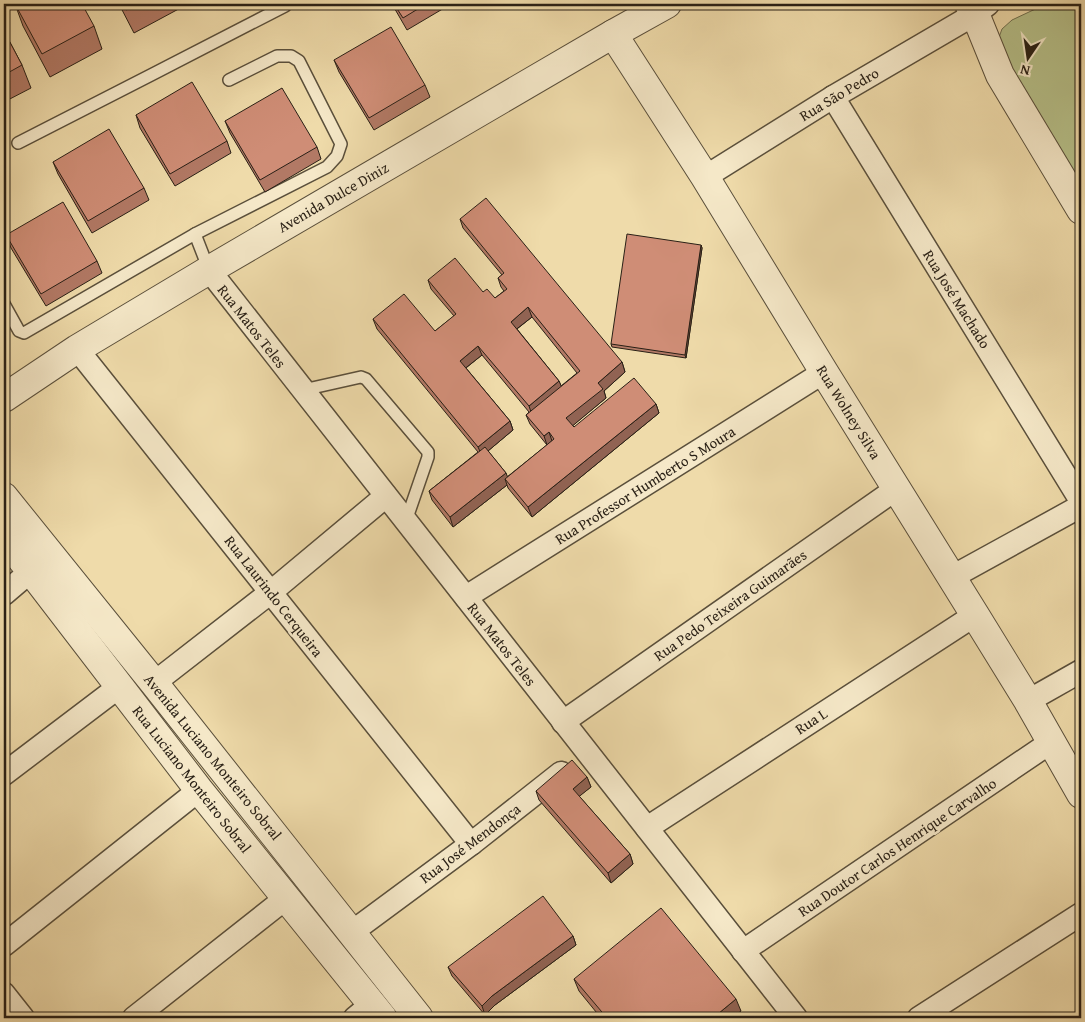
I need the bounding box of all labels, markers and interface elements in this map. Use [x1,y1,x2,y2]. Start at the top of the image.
north arrow [1002,32,1052,82]
text: N [1018,60,1032,81]
street label: Rua São Pedro [795,62,883,126]
street label: Avenida Dulce Diniz [274,157,393,237]
street label: Rua José Machado [918,246,996,353]
street label: Rua Matos Teles [213,280,291,372]
street label: Rua Wolney Silva [812,361,886,463]
street label: Rua Professor Humberto S Moura [551,421,739,549]
street label: Rua Laurindo Cerqueira [220,531,328,661]
street label: Rua Pedo Teixeira Guimarães [649,544,811,666]
street label: Rua Matos Teles [463,598,541,690]
street label: Avenida Luciano Monteiro Sobral [139,669,287,845]
street label: Rua Luciano Monteiro Sobral [128,701,256,857]
street label: Rua L [791,702,832,739]
street label: Rua Doutor Carlos Henrique Carvalho [794,772,1001,921]
street label: Rua José Mendonça [415,798,525,888]

